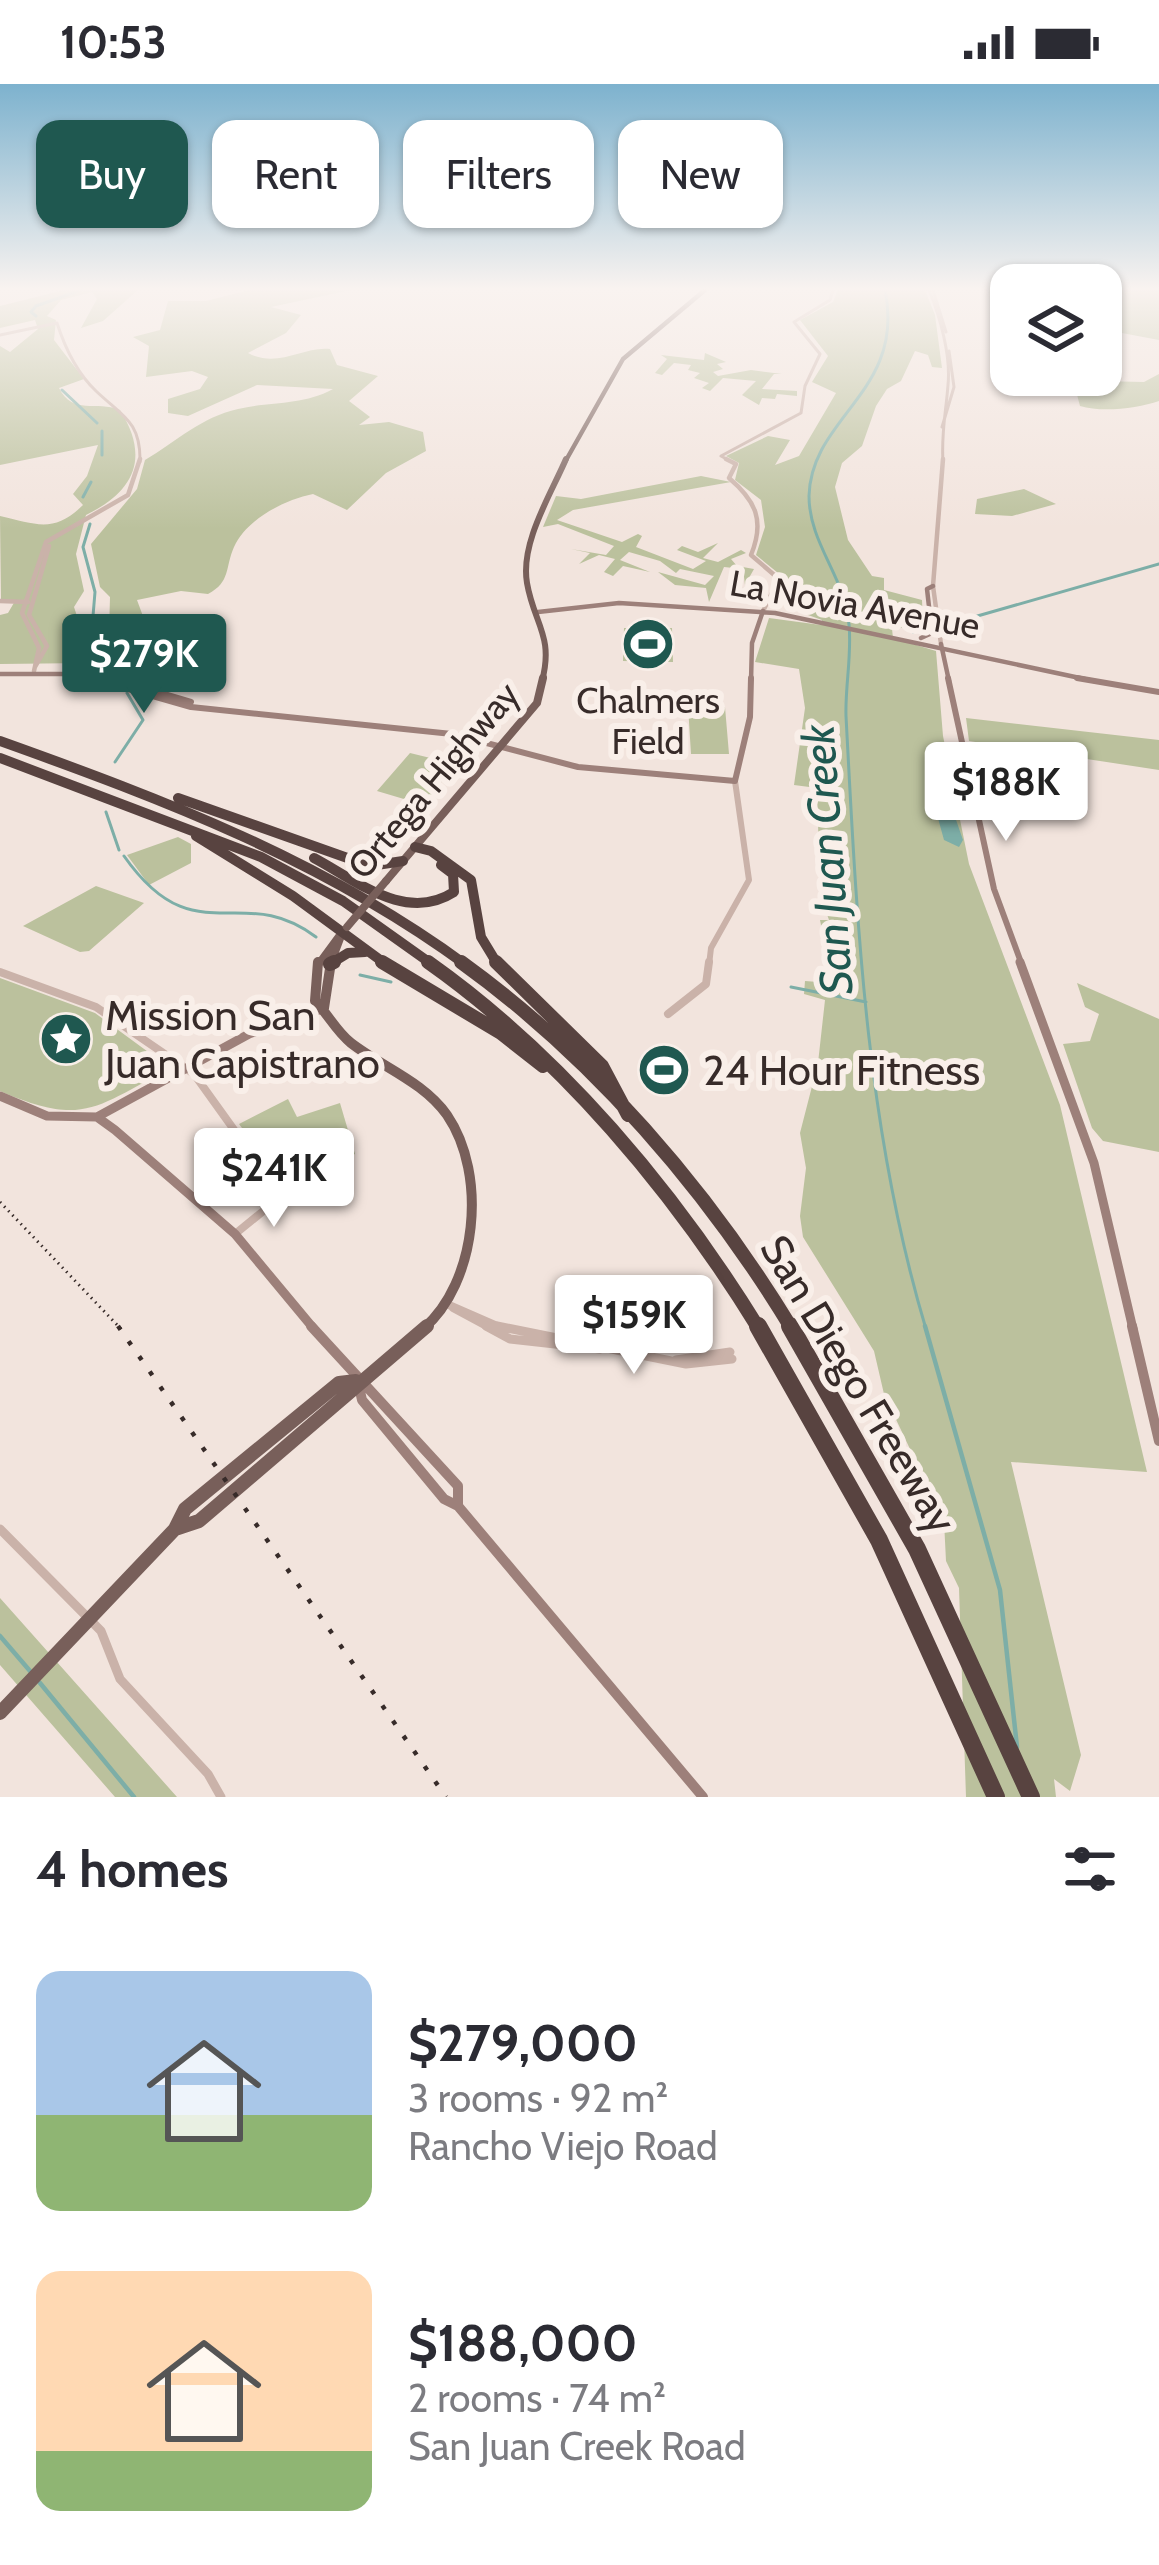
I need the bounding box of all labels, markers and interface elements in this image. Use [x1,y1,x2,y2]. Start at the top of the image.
text: 10:53 [60,15,167,69]
chip: Buy [36,120,188,228]
chip: Rent [212,120,379,228]
chip: Filters [403,120,594,228]
chip: New [618,120,783,228]
map controls [990,264,1122,396]
button: layers [990,264,1122,396]
street label: La Novia Avenue [727,560,983,648]
pin: $279K [60,614,228,716]
sports icon: Chalmers Field [620,616,676,672]
text: $279K [89,629,199,677]
street label: Ortega Highway [338,673,528,887]
place label: Chalmers Field [576,678,720,763]
water label: San Juan Creek [791,721,863,997]
pin: $188K [922,742,1090,844]
text: $188K [952,757,1060,805]
place label: Mission San Juan Capistrano [104,989,380,1089]
place icon: Mission San Juan Capistrano [38,1011,94,1067]
sports icon: 24 Hour Fitness [636,1042,692,1098]
place label: 24 Hour Fitness [703,1044,980,1096]
pin: $241K [190,1128,358,1230]
text: $241K [221,1143,327,1191]
street label: San Diego Freeway [750,1226,968,1542]
pin: $159K [550,1275,718,1377]
text: $159K [582,1290,686,1338]
icon: filters [1057,1836,1123,1902]
text: 4 homes [36,1838,228,1900]
text: $279,000 [408,2012,638,2074]
icon: home [132,2019,276,2163]
text: 3 rooms · 92 m² [408,2074,668,2122]
text: Rancho Viejo Road [408,2122,718,2170]
text: $188,000 [408,2312,637,2374]
icon: home [132,2319,276,2463]
text: 2 rooms · 74 m² [408,2374,666,2422]
text: San Juan Creek Road [408,2422,746,2470]

